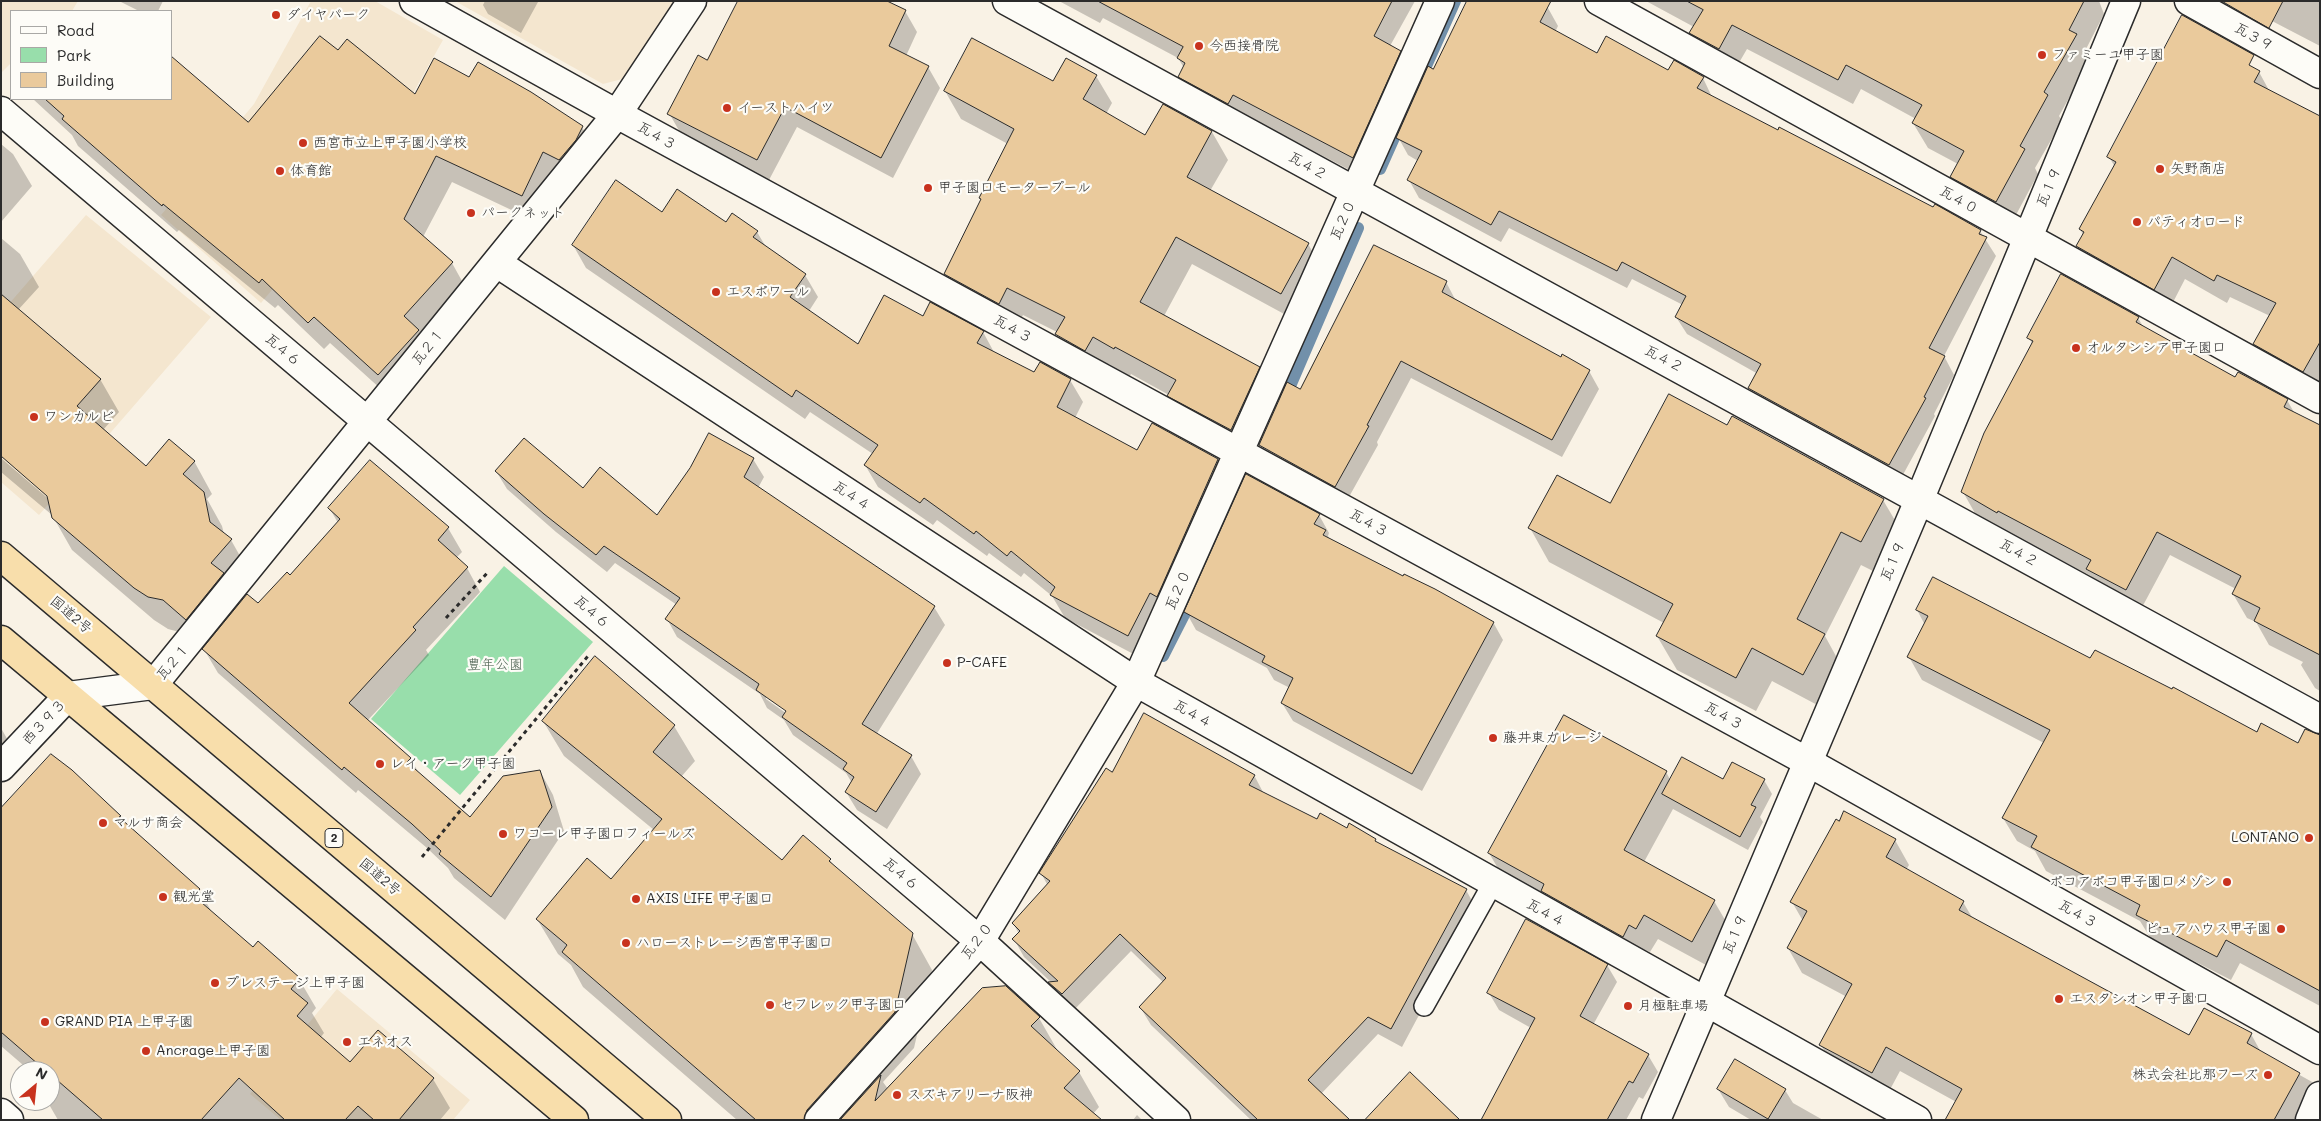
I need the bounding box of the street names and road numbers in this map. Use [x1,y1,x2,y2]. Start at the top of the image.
street label: 瓦３９ [2232,19,2276,55]
street label: 瓦４３ [635,118,679,154]
street label: 瓦４２ [1286,148,1330,184]
street label: 瓦１９ [2033,164,2065,210]
street label: 瓦４０ [1937,182,1981,218]
street label: 瓦２０ [1327,197,1359,243]
street label: 瓦４３ [991,311,1035,347]
street label: 瓦２１ [408,325,448,369]
street label: 瓦４６ [262,330,304,370]
street label: 瓦４２ [1642,342,1686,376]
street label: 瓦４４ [830,478,874,514]
street label: 瓦４３ [1347,505,1391,541]
street label: 瓦４２ [1997,535,2041,571]
street label: 瓦１９ [1877,538,1909,584]
street label: 瓦２０ [1162,567,1194,613]
street label: 瓦４６ [571,592,613,632]
street label: 国道2号 [47,593,95,637]
street label: 瓦２１ [153,641,193,683]
street label: 西３９３ [19,696,69,748]
street label: 瓦４４ [1171,696,1215,732]
street label: 瓦４３ [1702,698,1746,734]
road number: 2 [325,828,343,848]
street label: 瓦４６ [880,854,922,894]
street label: 国道2号 [356,855,404,899]
street label: 瓦４４ [1524,895,1568,931]
street label: 瓦４３ [2056,896,2100,932]
street label: 瓦１９ [1719,911,1751,957]
street label: 瓦２０ [958,919,996,963]

